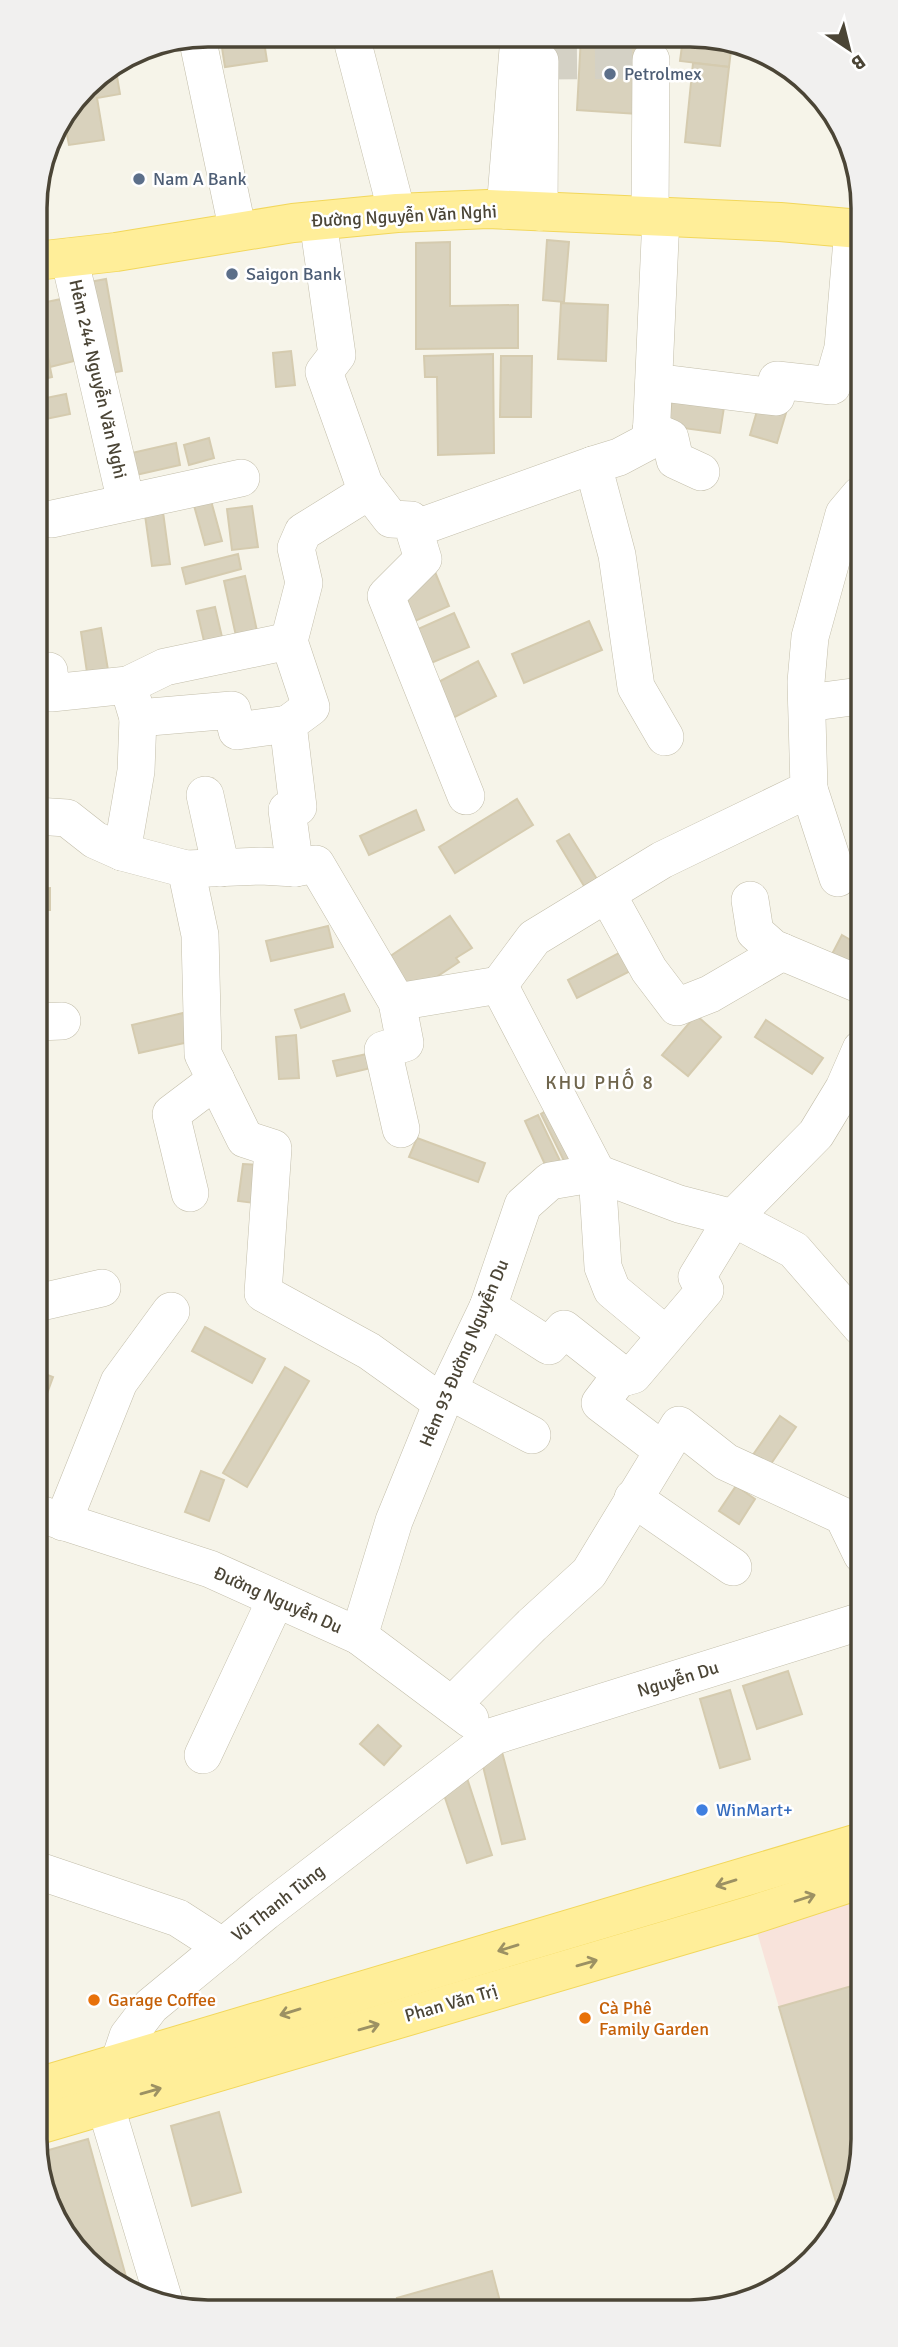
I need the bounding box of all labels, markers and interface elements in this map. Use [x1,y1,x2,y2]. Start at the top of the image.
north arrow [814,14,884,84]
text: B [846,49,870,75]
place label: Petrolmex [624,63,702,85]
marker: Petrolmex [602,66,618,82]
place label: Nam A Bank [153,168,247,190]
marker: Nam A Bank [131,171,147,187]
street label: Đường Nguyễn Văn Nghi [311,200,497,232]
place label: Saigon Bank [246,263,342,285]
marker: Saigon Bank [224,266,240,282]
street label: Hẻm 244 Nguyễn Văn Nghi [64,277,132,481]
district label: KHU PHỐ 8 [545,1068,655,1095]
street label: Hẻm 93 Đường Nguyễn Du [415,1256,513,1450]
street label: Đường Nguyễn Du [210,1562,346,1638]
street label: Nguyễn Du [635,1656,721,1702]
place label: WinMart+ [716,1799,793,1821]
marker: WinMart+ [694,1802,710,1818]
street label: Vũ Thanh Tùng [227,1860,329,1946]
one-way arrow [716,1877,738,1890]
one-way arrow [794,1890,816,1903]
one-way arrow [498,1942,520,1955]
one-way arrow [576,1956,598,1969]
street label: Phan Văn Trị [402,1979,500,2027]
place label: Garage Coffee [108,1989,216,2011]
marker: Garage Coffee [86,1992,102,2008]
place label: Cà Phê Family Garden [599,1997,709,2040]
one-way arrow [279,2007,301,2020]
marker: Cà Phê Family Garden [577,2010,593,2026]
one-way arrow [358,2020,380,2033]
one-way arrow [139,2084,161,2097]

